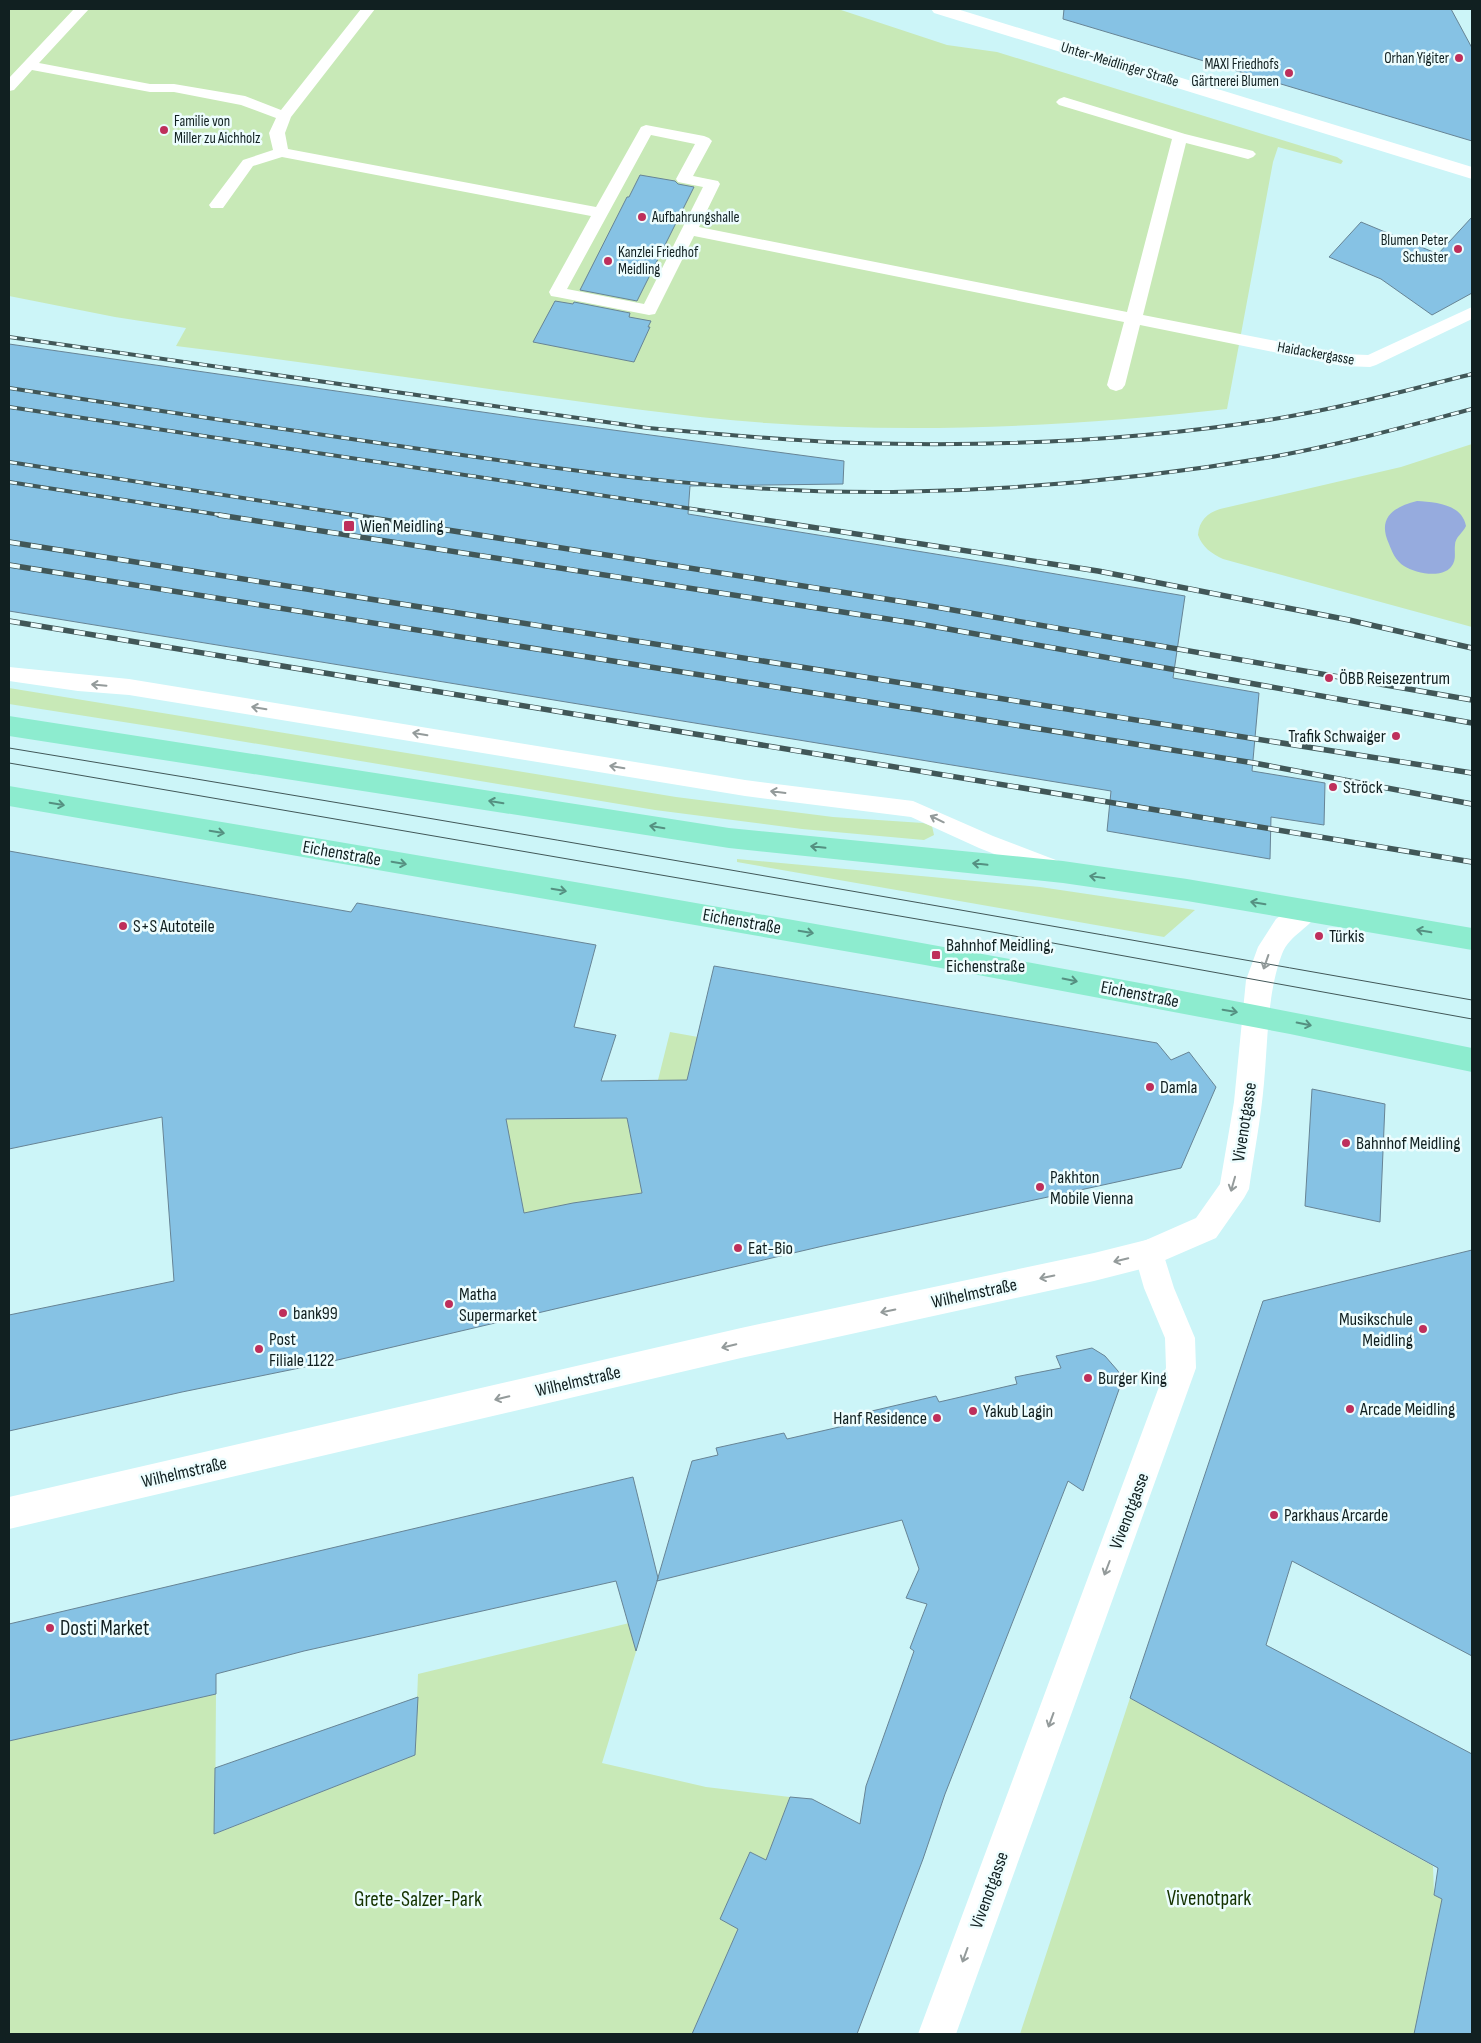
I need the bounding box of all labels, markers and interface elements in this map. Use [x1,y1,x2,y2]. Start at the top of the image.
street label: Unter-Meidlinger Straße [1059,38,1181,91]
place label: Orhan Yigiter [1384,49,1450,68]
marker: Orhan Yigiter [1453,52,1465,64]
place label: MAXI Friedhofs Gärtnerei Blumen [1191,55,1279,91]
marker: MAXI Friedhofs Gärtnerei Blumen [1283,67,1295,79]
place label: Familie von Miller zu Aichholz [174,112,261,148]
marker: Familie von Miller zu Aichholz [158,124,170,136]
place label: Aufbahrungshalle [651,208,740,227]
marker: Aufbahrungshalle [636,211,648,223]
place label: Blumen Peter Schuster [1381,231,1449,267]
place label: Kanzlei Friedhof Meidling [618,243,699,279]
marker: Blumen Peter Schuster [1452,243,1464,255]
marker: Kanzlei Friedhof Meidling [602,255,614,267]
street label: Haidackergasse [1276,337,1356,370]
place label: Wien Meidling [360,516,444,537]
marker: Wien Meidling [342,519,356,533]
place label: ÖBB Reisezentrum [1339,668,1450,689]
marker: ÖBB Reisezentrum [1323,672,1335,684]
one-way arrow [91,680,107,690]
one-way arrow [252,703,268,713]
place label: Trafik Schwaiger [1288,726,1386,747]
one-way arrow [412,729,428,739]
marker: Trafik Schwaiger [1390,730,1402,742]
one-way arrow [610,762,626,772]
place label: Ströck [1343,777,1383,798]
marker: Ströck [1327,781,1339,793]
one-way arrow [770,787,786,797]
one-way arrow [489,797,505,807]
one-way arrow [48,799,64,809]
one-way arrow [930,814,945,824]
one-way arrow [649,822,665,832]
one-way arrow [209,827,225,837]
street label: Eichenstraße [301,836,383,871]
one-way arrow [810,842,826,852]
one-way arrow [391,858,407,868]
one-way arrow [972,859,988,868]
one-way arrow [1090,872,1106,882]
one-way arrow [551,886,567,896]
one-way arrow [1250,897,1266,907]
street label: Eichenstraße [701,904,783,939]
place label: S+S Autoteile [133,916,215,937]
marker: S+S Autoteile [117,920,129,932]
one-way arrow [1417,925,1433,935]
place label: Türkis [1329,926,1364,947]
one-way arrow [797,928,813,938]
marker: Türkis [1313,930,1325,942]
place label: Bahnhof Meidling, Eichenstraße [946,935,1054,977]
marker: Bahnhof Meidling, Eichenstraße [930,949,942,961]
one-way arrow [1261,953,1270,969]
one-way arrow [1062,976,1078,986]
street label: Eichenstraße [1099,977,1181,1012]
one-way arrow [1222,1006,1238,1016]
one-way arrow [1295,1020,1311,1030]
place label: Damla [1160,1077,1198,1098]
marker: Damla [1144,1081,1156,1093]
street label: Vivenotgasse [1228,1081,1261,1163]
place label: Bahnhof Meidling [1356,1133,1460,1154]
marker: Bahnhof Meidling [1340,1137,1352,1149]
place label: Pakhton Mobile Vienna [1050,1167,1134,1209]
one-way arrow [1228,1176,1238,1192]
marker: Pakhton Mobile Vienna [1034,1181,1046,1193]
place label: Eat-Bio [748,1238,793,1259]
marker: Eat-Bio [732,1242,744,1254]
one-way arrow [1114,1256,1130,1265]
one-way arrow [1039,1273,1055,1283]
street label: Wilhelmstraße [929,1274,1019,1313]
place label: Matha Supermarket [459,1284,538,1326]
marker: Matha Supermarket [443,1298,455,1310]
place label: bank99 [293,1303,338,1324]
marker: bank99 [277,1307,289,1319]
one-way arrow [880,1307,896,1317]
place label: Musikschule Meidling [1339,1309,1413,1351]
marker: Musikschule Meidling [1417,1323,1429,1335]
place label: Post Filiale 1122 [269,1329,335,1371]
one-way arrow [721,1342,737,1351]
marker: Post Filiale 1122 [253,1343,265,1355]
street label: Wilhelmstraße [533,1361,623,1401]
place label: Burger King [1098,1368,1167,1389]
marker: Burger King [1082,1372,1094,1384]
one-way arrow [495,1394,511,1403]
place label: Arcade Meidling [1359,1399,1455,1420]
place label: Yakub Lagin [983,1401,1053,1422]
marker: Arcade Meidling [1344,1403,1356,1415]
marker: Yakub Lagin [967,1405,979,1417]
place label: Hanf Residence [833,1408,927,1429]
marker: Hanf Residence [931,1412,943,1424]
street label: Wilhelmstraße [139,1452,229,1492]
street label: Vivenotgasse [1105,1470,1154,1552]
place label: Parkhaus Arcarde [1284,1505,1388,1526]
marker: Parkhaus Arcarde [1268,1509,1280,1521]
one-way arrow [1102,1560,1112,1575]
place label: Dosti Market [60,1616,149,1641]
marker: Dosti Market [44,1622,56,1634]
one-way arrow [1046,1712,1055,1727]
street label: Vivenotgasse [966,1849,1013,1931]
park label: Vivenotpark [1167,1886,1251,1911]
park label: Grete-Salzer-Park [354,1887,482,1912]
one-way arrow [960,1947,969,1962]

